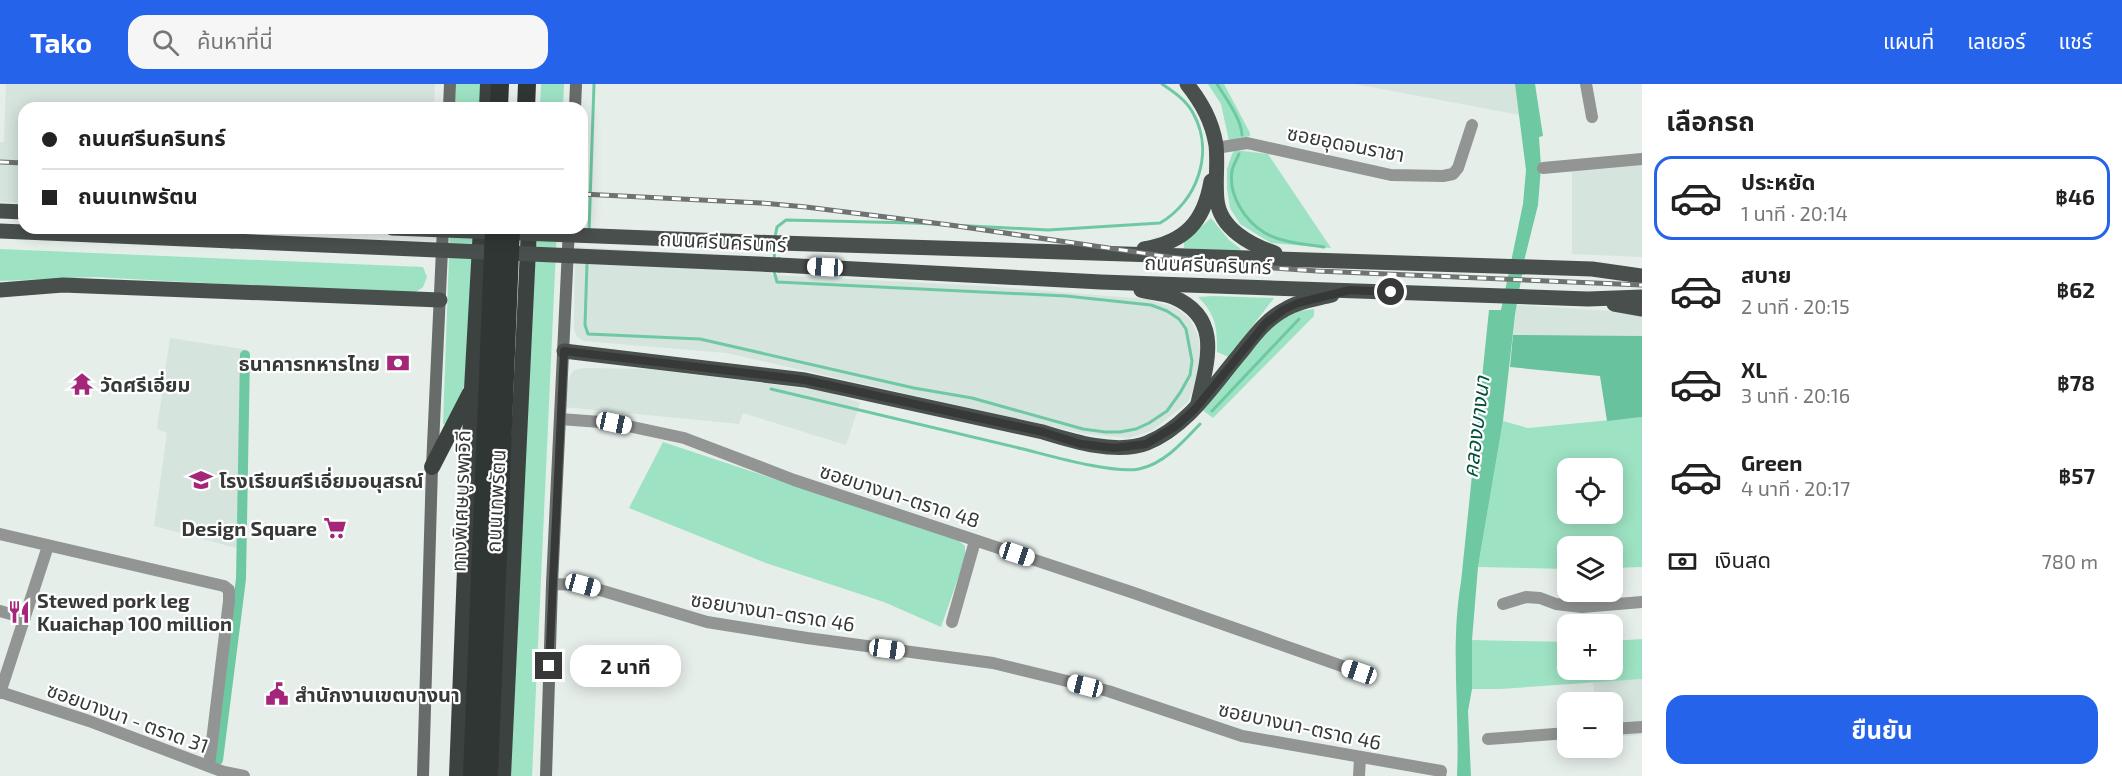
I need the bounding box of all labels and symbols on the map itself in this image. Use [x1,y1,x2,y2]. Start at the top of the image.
street label: ซอยอุดอนราชา [1285,120,1407,167]
street label: ถนนศรีนครินทร์ [659,226,788,256]
street label: ถนนศรีนครินทร์ [1144,250,1273,278]
car [807,257,843,277]
route start [1377,278,1404,305]
bank icon: ธนาคารทหารไทย [385,350,411,376]
place label: ธนาคารทหารไทย [239,351,380,375]
temple icon: วัดศรีเอี่ยม [69,371,95,397]
place label: วัดศรีเอี่ยม [100,371,190,396]
water label: คลองบางนา [1456,373,1494,479]
car [595,410,633,436]
street label: ทางพิเศษบูรพาวิถี [446,430,476,572]
street label: ถนนเทพรัตน [480,449,510,553]
street label: ซอยบางนา-ตราด 48 [817,458,983,532]
school or university icon: โรงเรียนศรีเอี่ยมอนุสรณ์ [188,467,214,493]
place label: โรงเรียนศรีเอี่ยมอนุสรณ์ [219,467,424,493]
supermarket icon: Design Square [322,515,348,541]
place label: Design Square [181,516,317,540]
car [997,540,1037,568]
car [563,572,603,598]
street label: ซอยบางนา-ตราด 46 [689,586,857,636]
place label: Stewed pork leg Kuaichap 100 million [37,588,232,635]
restaurant icon: Stewed pork leg Kuaichap 100 million [6,599,32,625]
car [868,638,906,660]
callout: 2 นาที [570,645,681,687]
route end [535,652,562,679]
car [1339,658,1379,686]
car [1065,673,1105,699]
street label: ซอยบางนา - ตราด 31 [44,677,212,757]
public building icon: สำนักงานเขตบางนา [264,681,290,707]
place label: สำนักงานเขตบางนา [295,682,460,706]
street label: ซอยบางนา-ตราด 46 [1216,696,1384,754]

